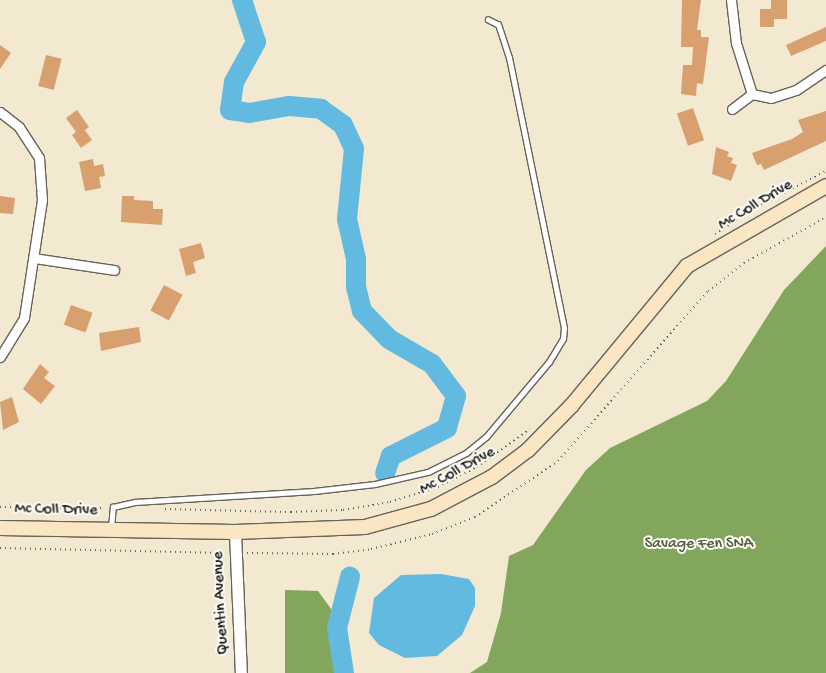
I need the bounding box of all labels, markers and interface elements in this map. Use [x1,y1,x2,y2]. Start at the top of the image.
street label: Mc Coll Drive [715,176,797,236]
street label: Mc Coll Drive [417,443,499,501]
street label: Mc Coll Drive [14,501,98,521]
park label: Savage Fen SNA [645,535,753,555]
street label: Quentin Avenue [210,551,234,655]

